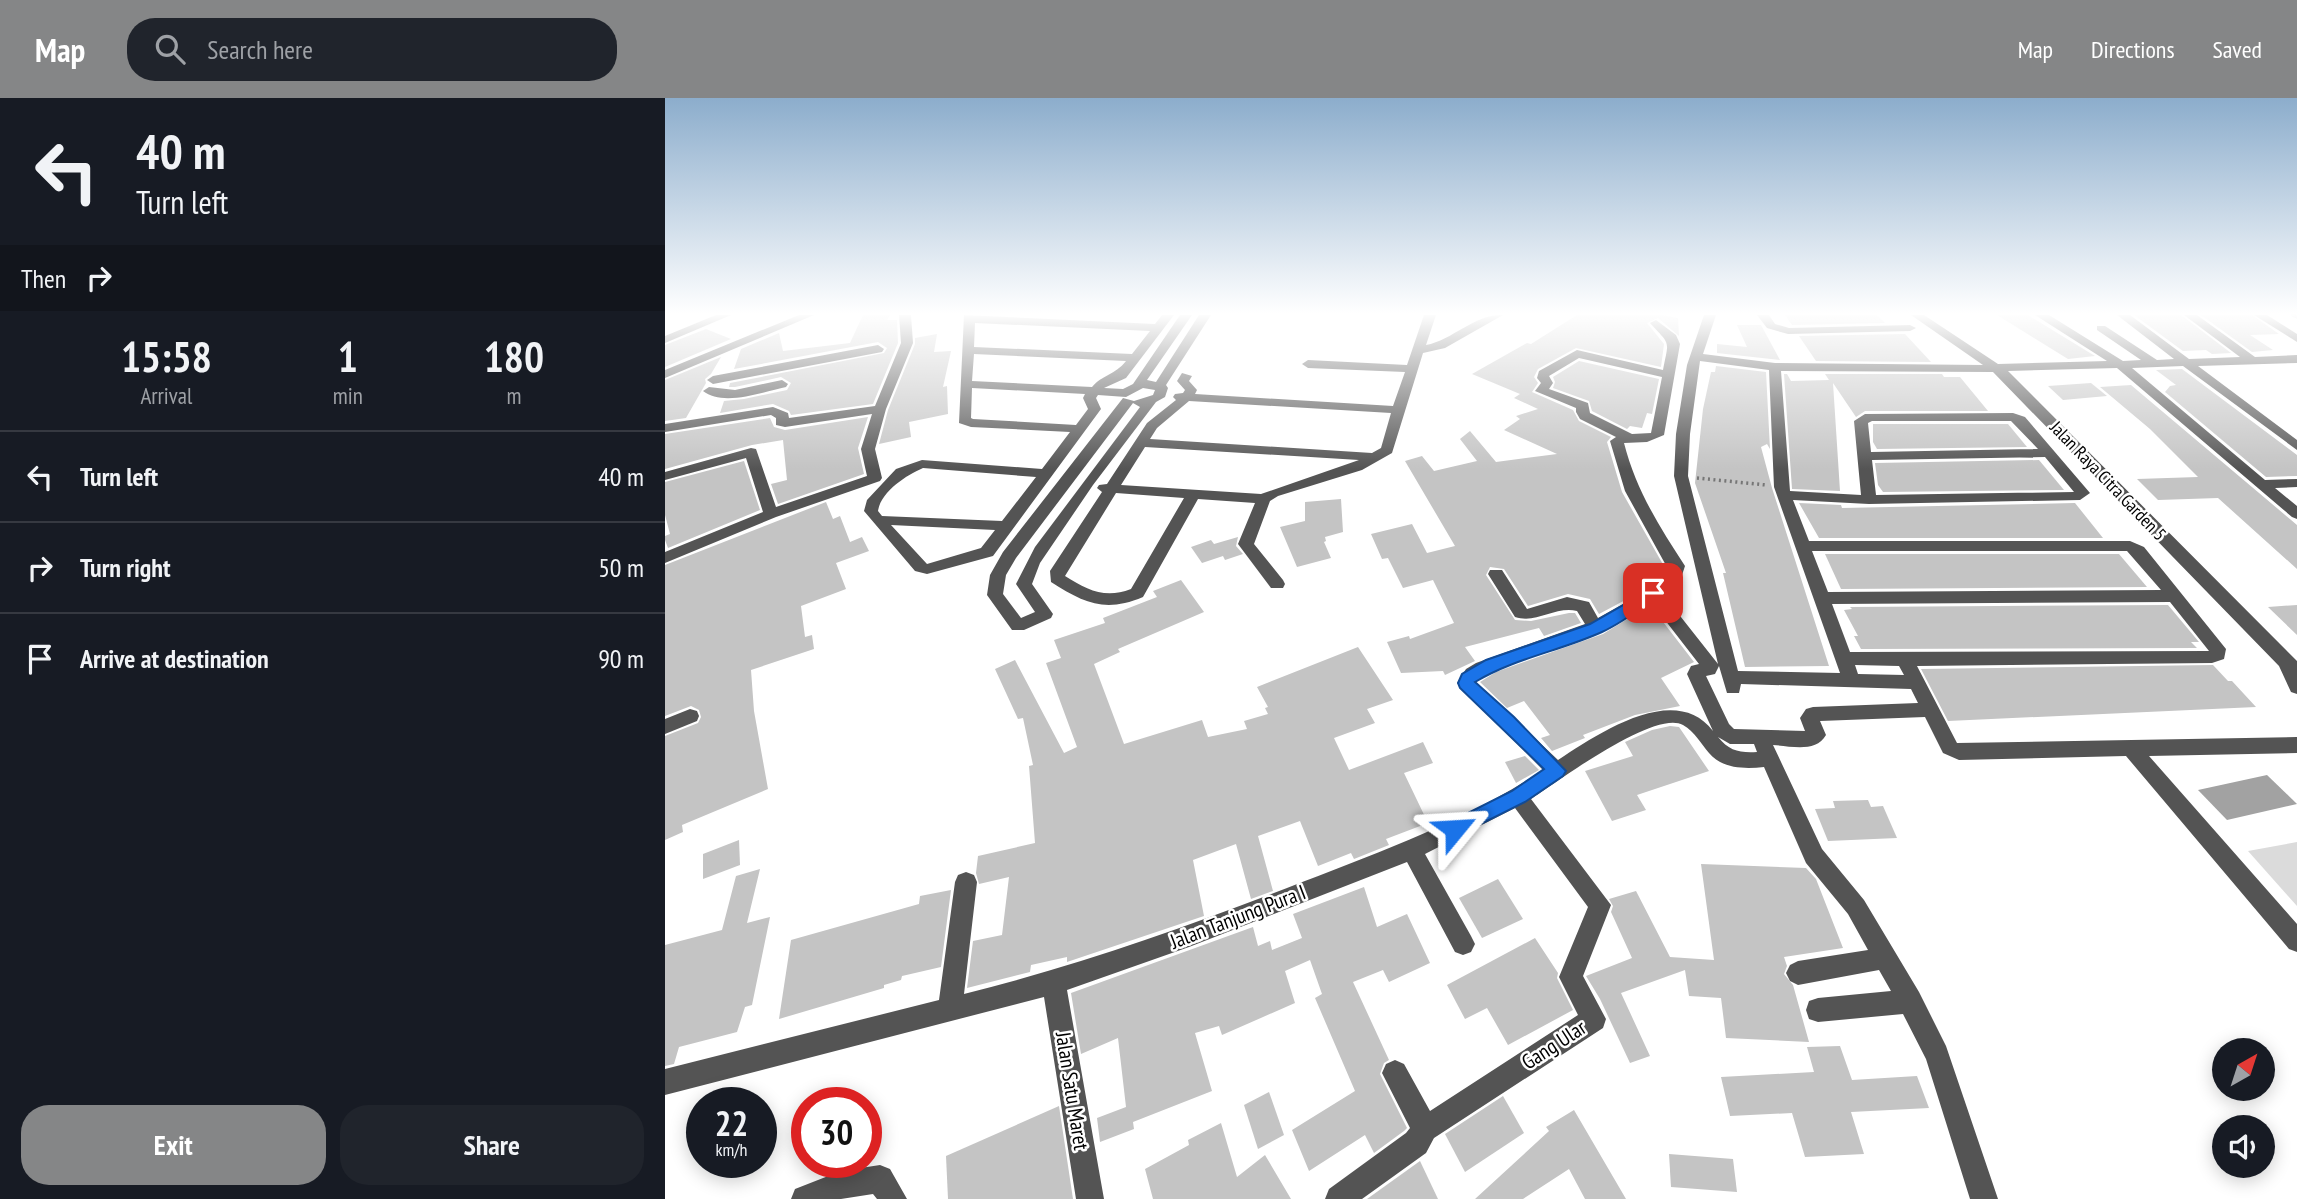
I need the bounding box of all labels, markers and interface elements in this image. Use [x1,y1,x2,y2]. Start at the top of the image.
search box [127,18,617,81]
text: Map [35,28,85,71]
icon: search [151,30,189,68]
text: Search here [207,33,313,66]
text: Map [2018,34,2053,65]
text: Directions [2091,34,2175,65]
text: Saved [2213,34,2262,65]
text: 40 m [136,119,225,183]
icon: left [21,126,112,217]
text: Turn left [136,181,228,223]
icon: right [80,259,118,297]
text: Then [21,262,66,295]
text: 15:58 [121,329,212,384]
text: 1 [338,329,358,384]
text: 180 [484,329,544,384]
text: Arrival [140,381,192,410]
text: min [333,381,363,410]
text: m [506,381,521,410]
street label: Jalan Raya Citra Garden 5 [2045,415,2171,545]
icon: left [21,458,59,496]
text: Turn left [80,460,158,493]
text: 40 m [598,460,644,493]
icon: right [21,549,59,587]
text: Turn right [80,551,171,584]
text: 50 m [598,551,644,584]
pin [1623,563,1683,623]
icon: arrive [1634,574,1672,612]
icon: arrive [21,640,59,678]
text: Arrive at destination [80,642,269,675]
text: 90 m [598,642,644,675]
position arrow [1418,792,1492,866]
street label: Jalan Tanjung Pura I [1165,878,1309,955]
street label: Gang Ular [1516,1014,1591,1075]
street label: Jalan Satu Maret [1050,1029,1095,1152]
north arrow [2212,1038,2275,1101]
map controls [2212,1038,2275,1178]
speed limit sign: 30 [791,1087,882,1178]
text: 22 [715,1100,748,1146]
button: Exit [21,1105,326,1185]
button: Share [340,1105,644,1185]
button: sound [2212,1115,2275,1178]
text: km/h [716,1138,747,1161]

